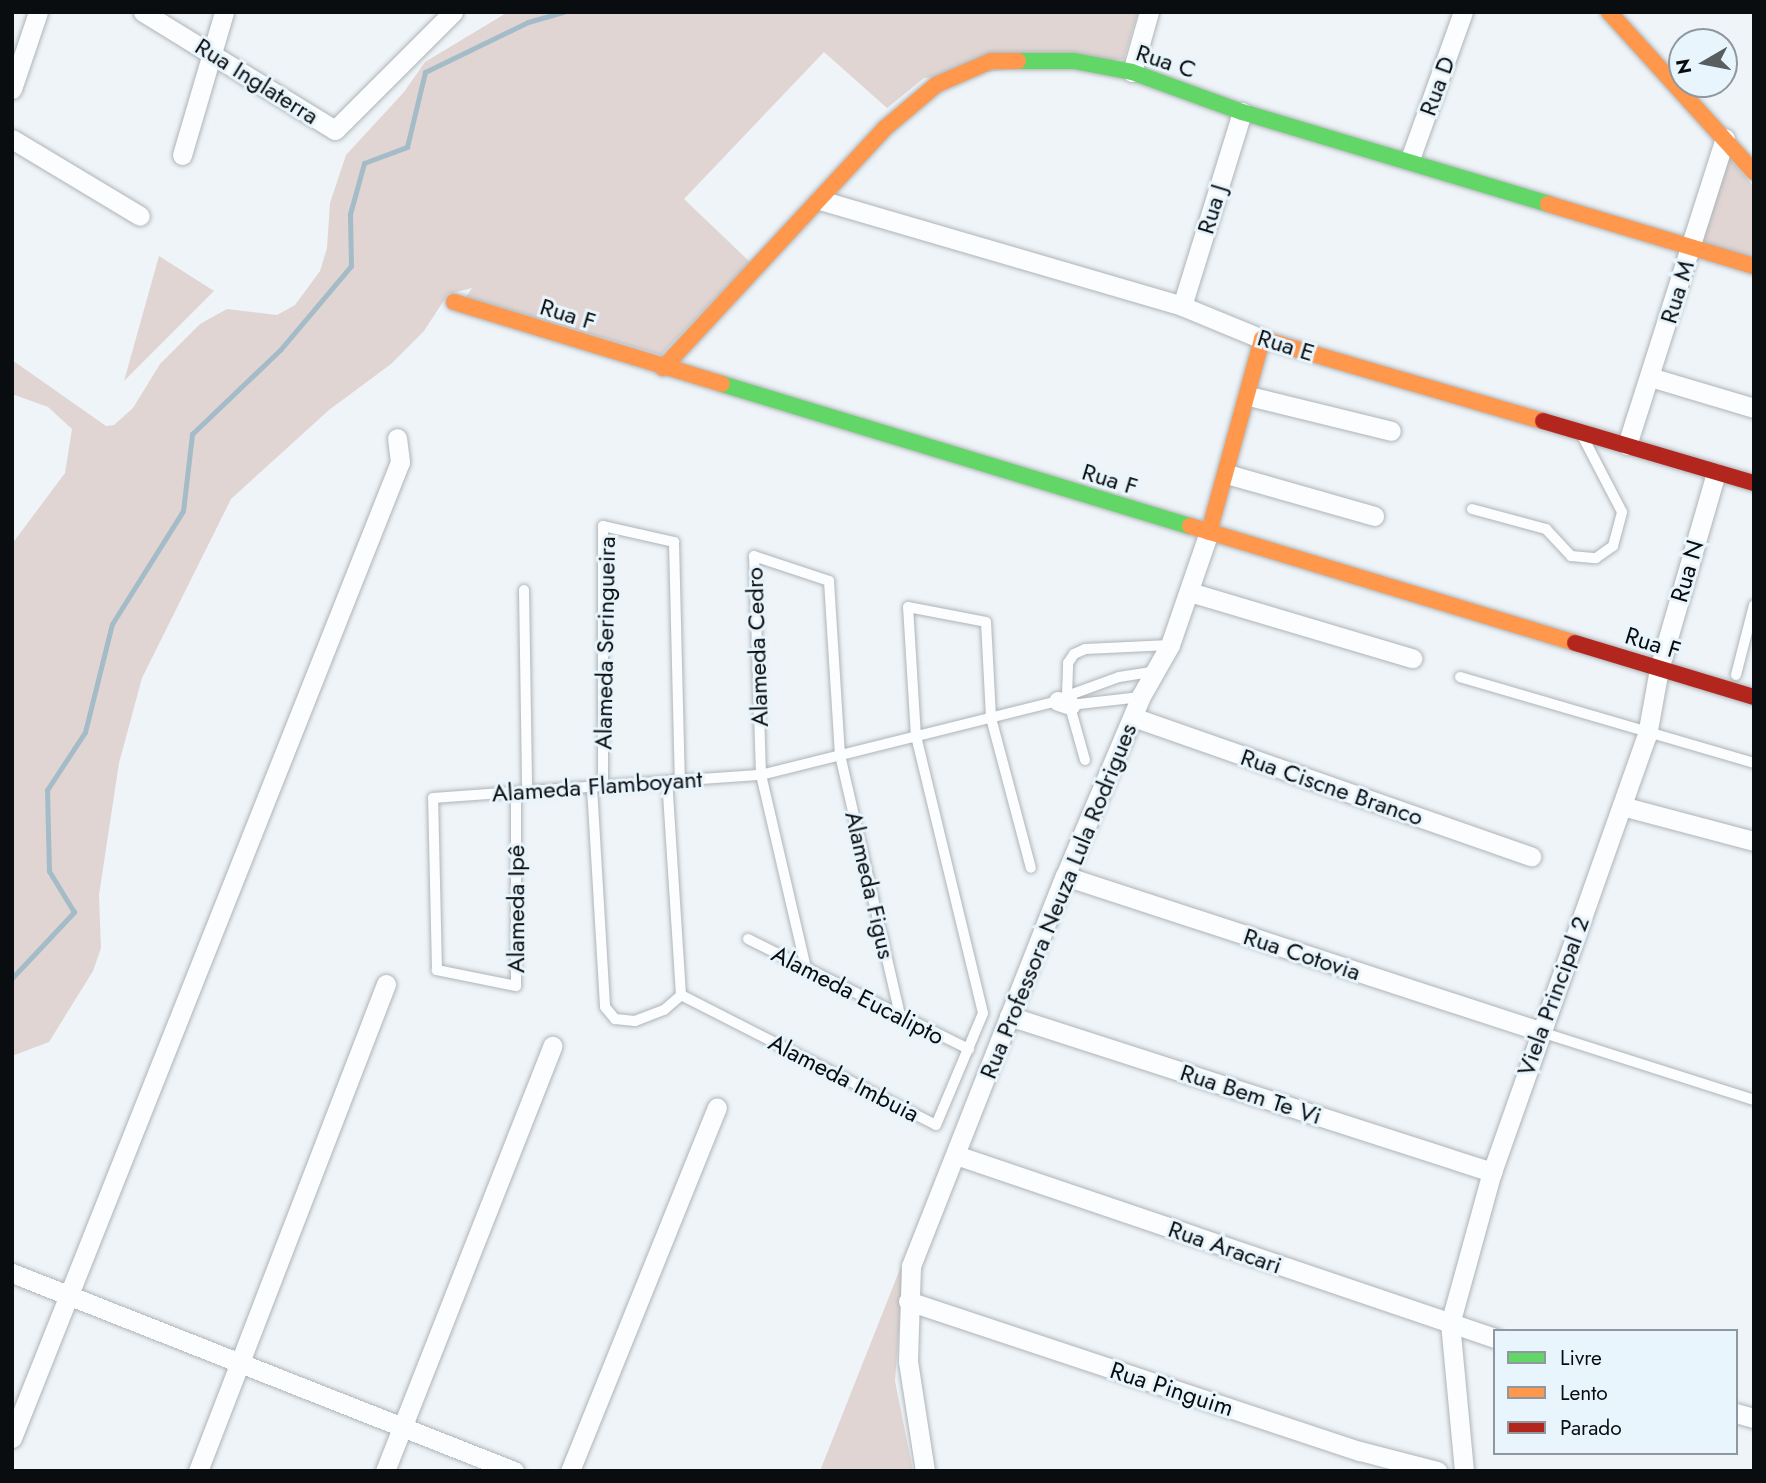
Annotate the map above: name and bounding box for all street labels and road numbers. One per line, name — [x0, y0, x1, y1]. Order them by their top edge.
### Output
street label: Rua Inglaterra — [190, 32, 324, 130]
street label: Rua C — [1132, 38, 1200, 84]
street label: Rua D — [1413, 52, 1461, 120]
street label: Rua J — [1191, 181, 1233, 237]
street label: Rua M — [1654, 257, 1700, 327]
street label: Rua F — [537, 292, 599, 336]
street label: Rua E — [1254, 323, 1318, 367]
street label: Rua F — [1079, 457, 1141, 501]
street label: Alameda Seringueira — [589, 536, 621, 750]
street label: Rua N — [1664, 537, 1710, 605]
street label: Alameda Cedro — [740, 567, 774, 727]
street label: Rua F — [1622, 621, 1684, 665]
street label: Rua Professora Neuza Lula Rodrigues — [973, 719, 1143, 1083]
street label: Rua Ciscne Branco — [1237, 742, 1427, 832]
street label: Alameda Flamboyant — [491, 764, 703, 808]
street label: Alameda Figus — [839, 808, 901, 962]
street label: Alameda Ipê — [502, 845, 530, 973]
street label: Viela Principal 2 — [1511, 912, 1595, 1080]
street label: Rua Cotovia — [1240, 922, 1364, 986]
street label: Alameda Eucalipto — [767, 939, 949, 1051]
street label: Alameda Imbuia — [764, 1028, 924, 1128]
street label: Rua Bem Te Vi — [1177, 1058, 1325, 1130]
street label: Rua Aracari — [1165, 1214, 1285, 1280]
street label: Rua Pinguim — [1107, 1356, 1237, 1422]

